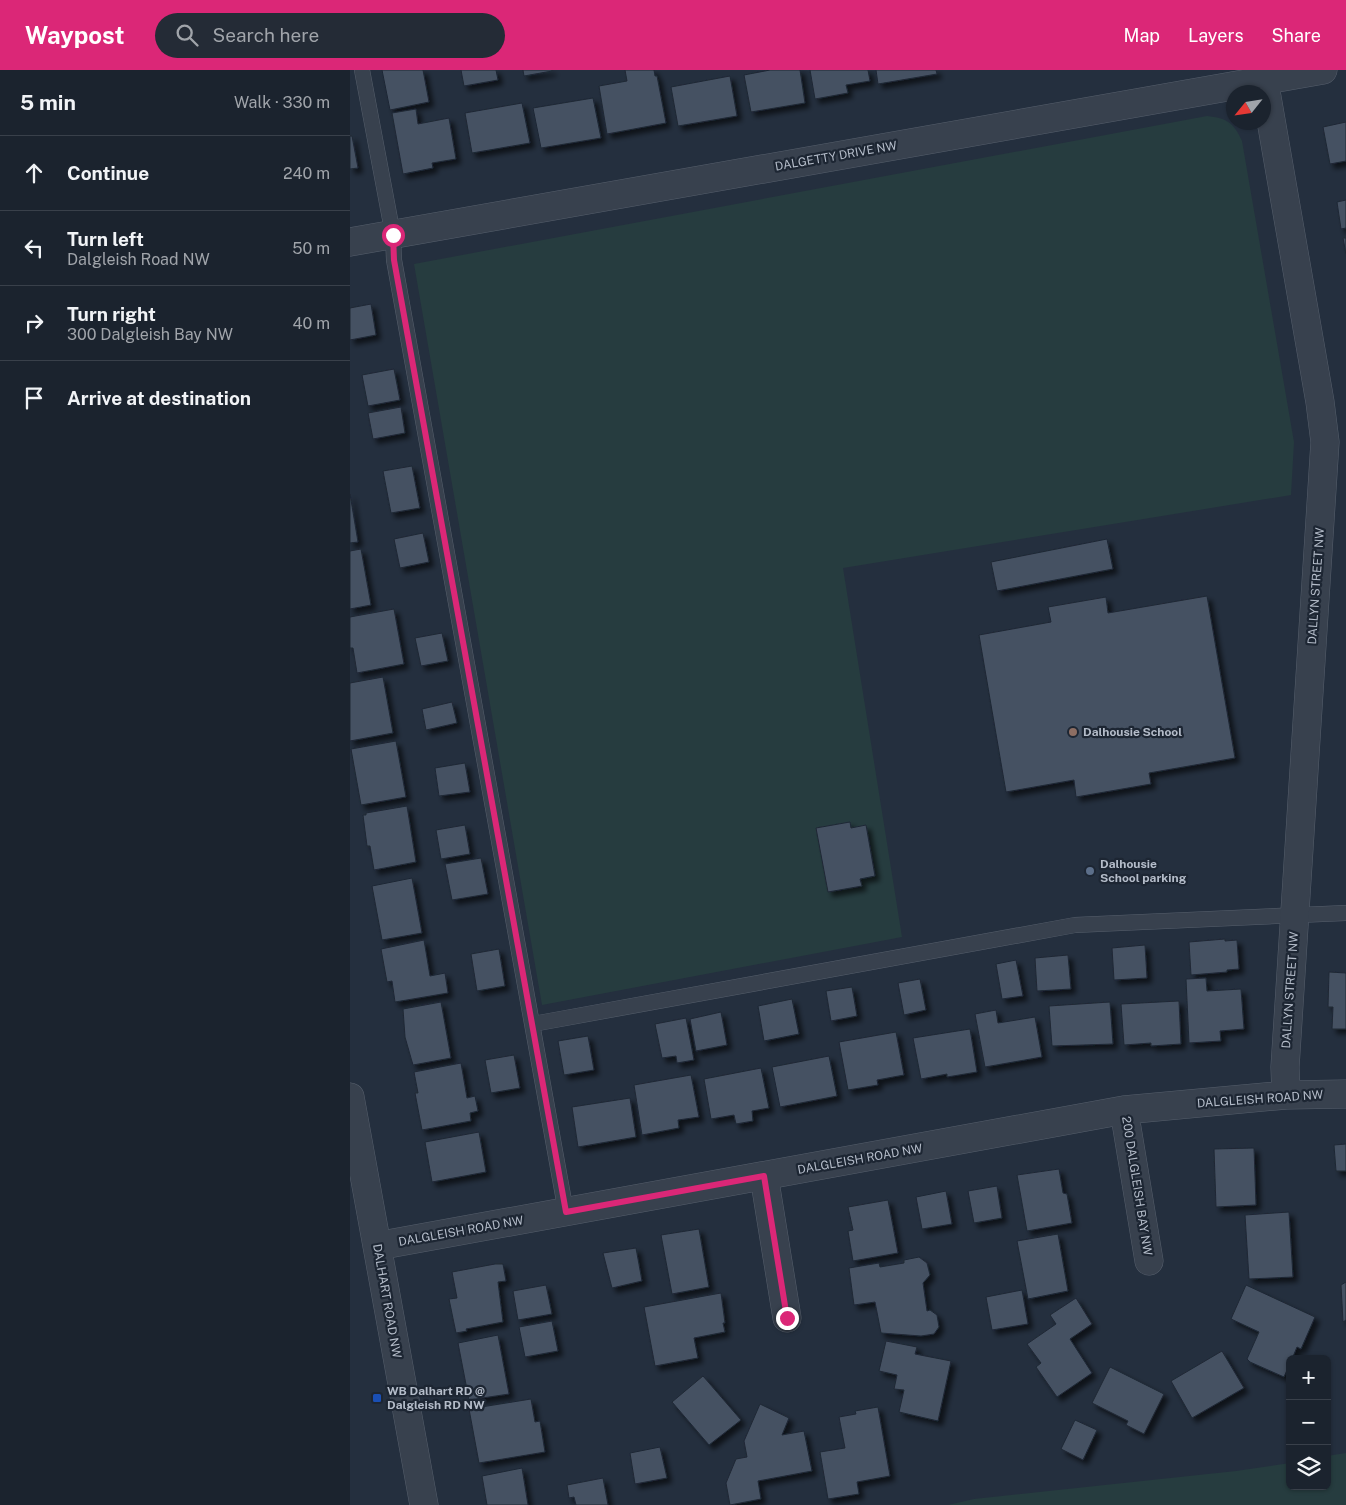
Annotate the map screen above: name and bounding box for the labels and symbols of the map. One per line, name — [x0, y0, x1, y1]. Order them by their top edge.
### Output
north arrow — [1226, 85, 1271, 130]
street label: DALGETTY DRIVE NW — [774, 138, 899, 174]
route start — [382, 224, 405, 247]
street label: DALLYN STREET NW — [1305, 526, 1327, 645]
place label: Dalhousie School — [1083, 725, 1182, 739]
marker: Dalhousie School — [1067, 726, 1079, 738]
place label: Dalhousie School parking — [1100, 857, 1187, 885]
marker: Dalhousie School parking — [1084, 865, 1096, 877]
street label: DALLYN STREET NW — [1279, 930, 1301, 1049]
street label: DALGLEISH ROAD NW — [1196, 1088, 1324, 1110]
street label: 200 DALGLEISH BAY NW — [1119, 1115, 1155, 1257]
street label: DALGLEISH ROAD NW — [796, 1141, 924, 1177]
street label: DALGLEISH ROAD NW — [397, 1213, 525, 1249]
street label: DALHART ROAD NW — [370, 1243, 404, 1360]
route end — [776, 1307, 799, 1330]
place label: WB Dalhart RD @ Dalgleish RD NW — [387, 1384, 485, 1412]
marker: WB Dalhart RD @ Dalgleish RD NW — [371, 1392, 383, 1404]

